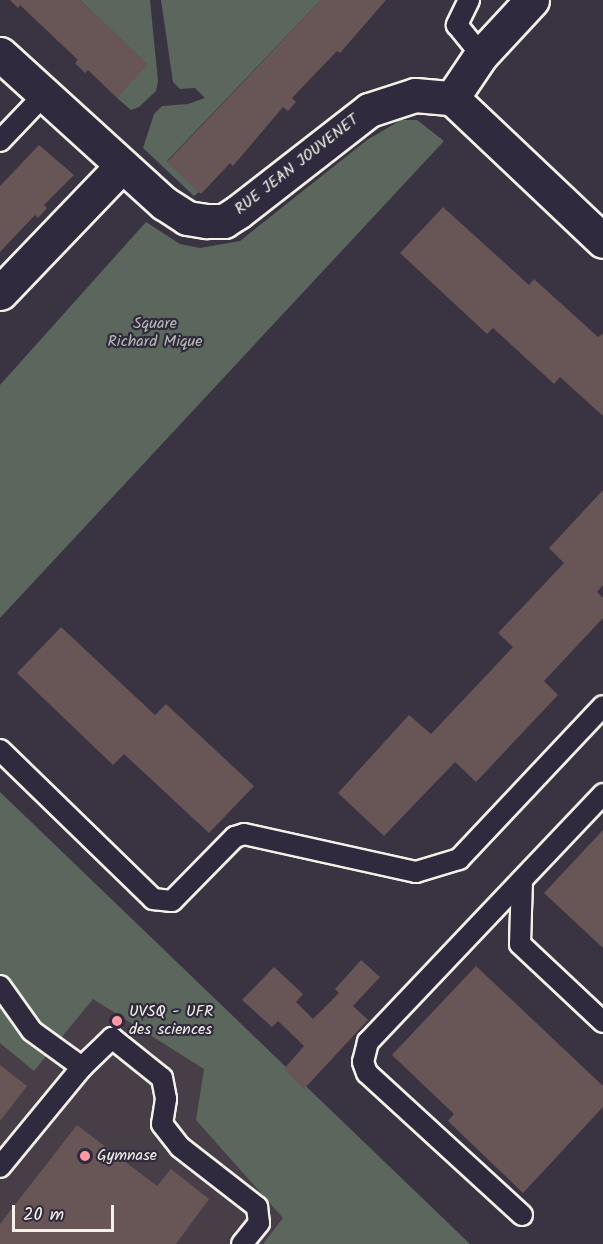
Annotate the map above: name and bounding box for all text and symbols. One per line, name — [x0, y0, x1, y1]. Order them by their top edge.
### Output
street label: RUE JEAN JOUVENET — [231, 111, 363, 219]
park label: Square Richard Mique — [108, 314, 202, 352]
place label: UVSQ - UFR des sciences — [129, 1002, 213, 1040]
marker: UVSQ - UFR des sciences — [110, 1014, 124, 1028]
place label: Gymnase — [97, 1146, 157, 1166]
marker: Gymnase — [78, 1149, 92, 1163]
scale bar — [15, 1193, 117, 1231]
text: 20 m — [23, 1201, 64, 1230]

